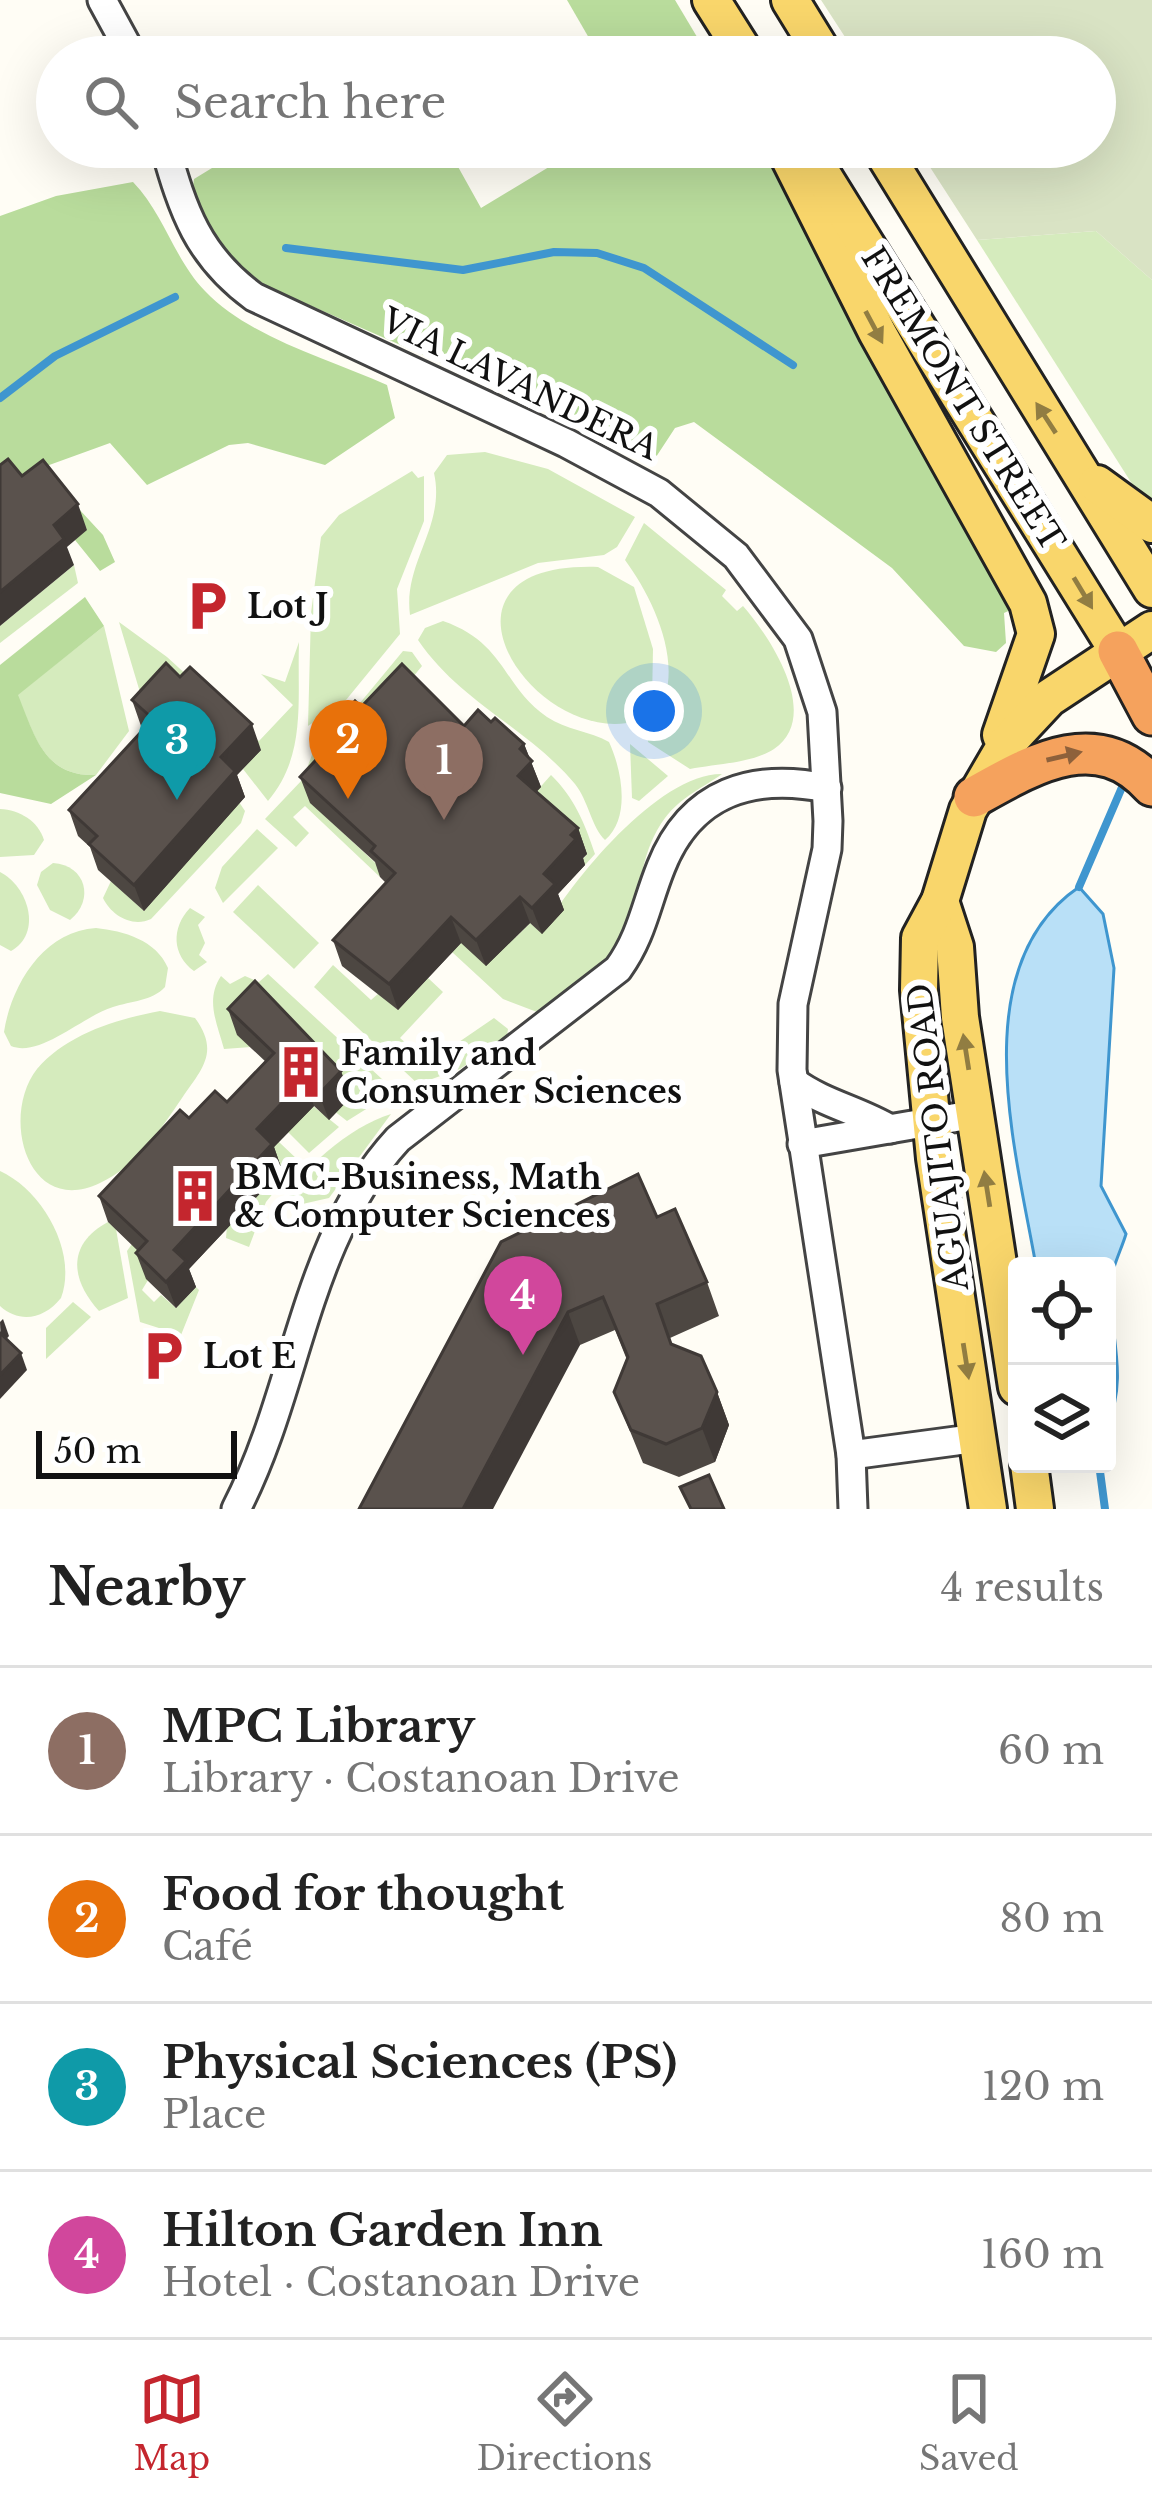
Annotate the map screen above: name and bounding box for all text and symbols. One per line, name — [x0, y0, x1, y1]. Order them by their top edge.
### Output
search box — [36, 36, 1116, 168]
icon: search — [78, 69, 144, 135]
text: Search here — [174, 74, 446, 130]
street label: FREMONT STREET — [853, 239, 1073, 559]
street label: VIA LAVANDERA — [374, 299, 666, 469]
one-way arrow — [863, 309, 884, 344]
one-way arrow — [1036, 402, 1058, 435]
one-way arrow — [1072, 576, 1093, 610]
parking icon: Lot J — [178, 577, 236, 635]
place label: Lot J — [247, 586, 329, 627]
your location — [624, 681, 684, 741]
pin: 2 — [309, 700, 387, 799]
pin: 3 — [138, 701, 216, 800]
pin: 1 — [405, 721, 483, 820]
one-way arrow — [1046, 746, 1083, 765]
street label: AGUAJITO ROAD — [899, 981, 977, 1294]
place label: Family and Consumer Sciences — [341, 1033, 682, 1112]
one-way arrow — [956, 1033, 975, 1070]
building icon: Family and Consumer Sciences — [272, 1043, 330, 1101]
place label: BMC-Business, Math & Computer Sciences — [235, 1157, 611, 1236]
building icon: BMC-Business, Math & Computer Sciences — [166, 1167, 224, 1225]
one-way arrow — [977, 1169, 996, 1207]
pin: 4 — [484, 1256, 562, 1355]
map controls — [1008, 1257, 1116, 1473]
button: locate — [1008, 1257, 1116, 1365]
parking icon: Lot E — [134, 1327, 192, 1385]
place label: Lot E — [203, 1336, 296, 1377]
one-way arrow — [958, 1343, 976, 1381]
button: layers — [1008, 1365, 1116, 1473]
scale bar — [36, 1425, 237, 1478]
text: 50 m — [54, 1431, 141, 1472]
text: Nearby — [48, 1556, 245, 1619]
text: 4 results — [941, 1563, 1104, 1612]
text: MPC Library — [162, 1698, 475, 1754]
text: 1 — [78, 1726, 96, 1775]
text: 60 m — [998, 1726, 1104, 1775]
text: Library · Costanoan Drive — [162, 1754, 680, 1803]
text: Food for thought — [162, 1866, 564, 1922]
text: 2 — [74, 1894, 100, 1943]
text: 80 m — [999, 1894, 1104, 1943]
text: Café — [162, 1922, 253, 1971]
text: Physical Sciences (PS) — [162, 2034, 677, 2090]
text: 3 — [75, 2062, 99, 2111]
text: 120 m — [982, 2062, 1104, 2111]
text: Place — [162, 2090, 266, 2139]
text: Hilton Garden Inn — [162, 2202, 603, 2258]
text: 4 — [74, 2230, 100, 2279]
text: 160 m — [981, 2230, 1104, 2279]
text: Hotel · Costanoan Drive — [162, 2258, 640, 2307]
tab: Map — [133, 2366, 210, 2479]
tab: Directions — [477, 2366, 652, 2479]
tab: Saved — [919, 2366, 1019, 2479]

